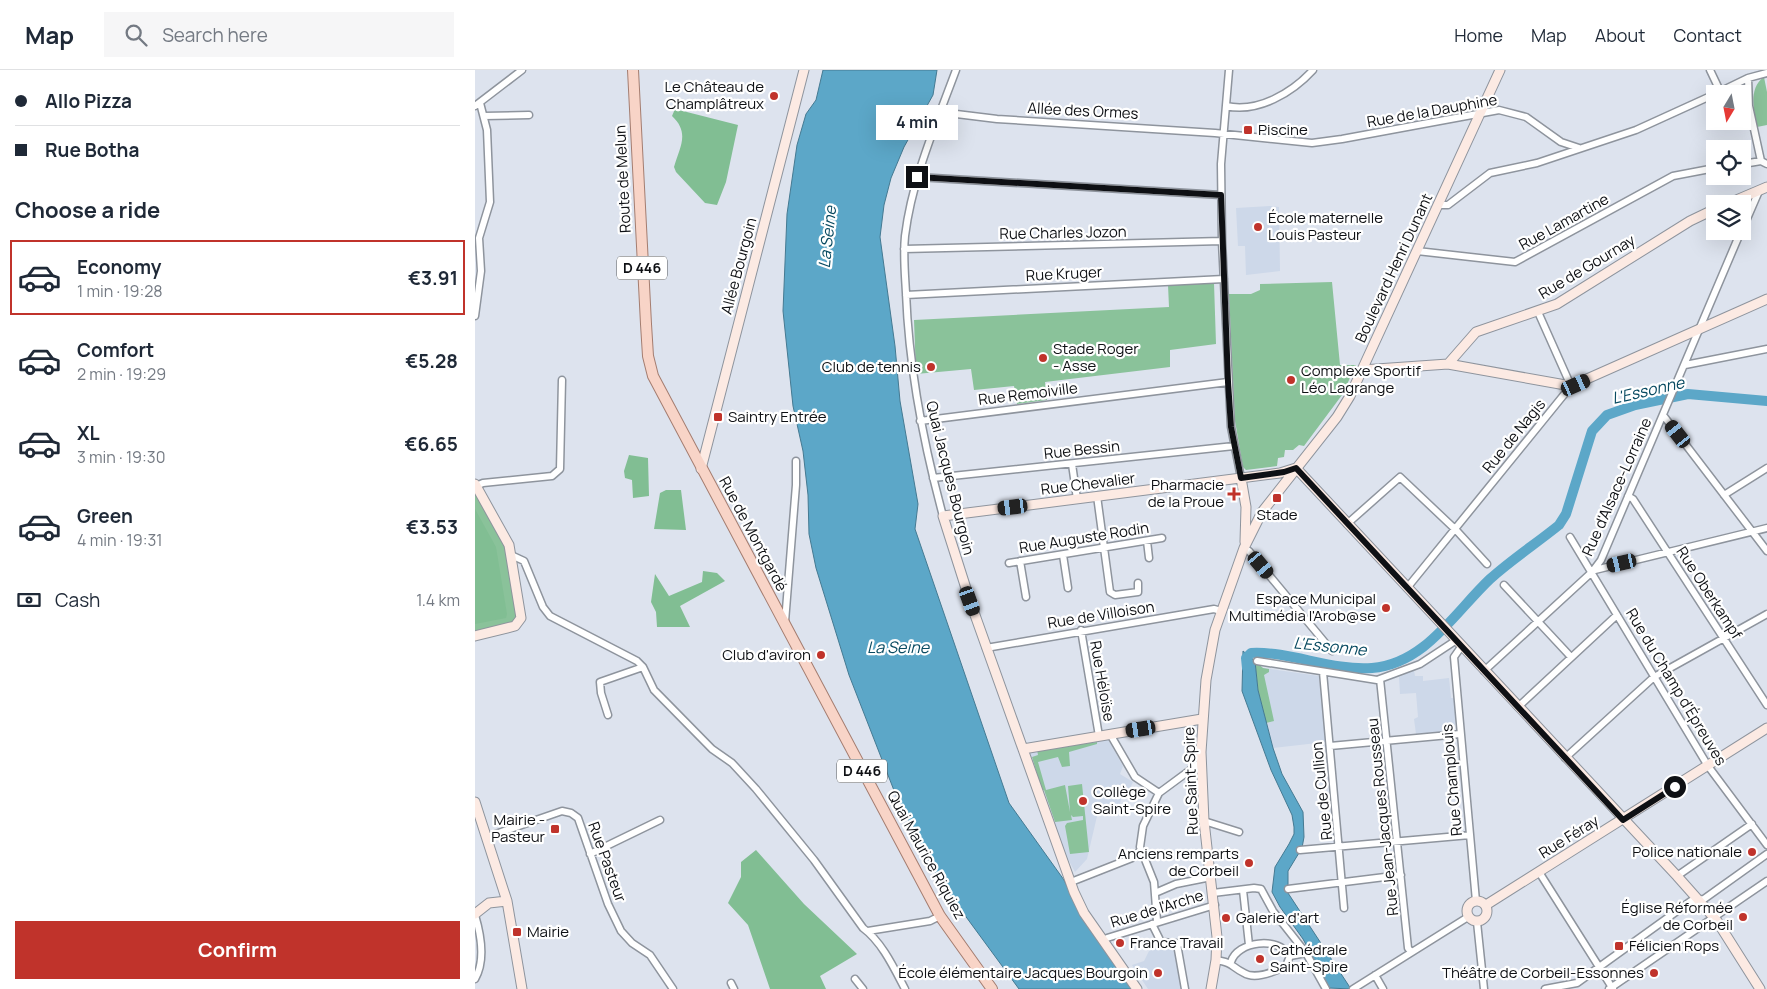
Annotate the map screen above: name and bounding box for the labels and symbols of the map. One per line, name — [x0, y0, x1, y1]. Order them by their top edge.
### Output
place label: Le Château de Champlâtreux — [664, 76, 764, 114]
north arrow — [1706, 85, 1751, 130]
street label: Rue de la Dauphine — [1365, 89, 1499, 132]
marker: Le Château de Champlâtreux — [768, 90, 780, 102]
street label: Allée des Ormes — [1027, 97, 1139, 124]
callout: 4 min — [876, 104, 958, 140]
place label: Piscine — [1258, 119, 1308, 140]
street label: Route de Melun — [609, 124, 636, 234]
marker: Piscine — [1242, 124, 1254, 136]
route end — [906, 166, 928, 188]
street label: Rue Lamartine — [1515, 188, 1613, 255]
street label: Boulevard Henri Dunant — [1350, 190, 1437, 346]
water label: La Seine — [813, 203, 841, 269]
place label: École maternelle Louis Pasteur — [1268, 207, 1383, 245]
street label: Allée Bourgoin — [716, 215, 762, 317]
street label: Rue Charles Jozon — [999, 221, 1127, 244]
marker: École maternelle Louis Pasteur — [1252, 221, 1264, 233]
street label: Rue de Gournay — [1535, 229, 1639, 304]
road number: D 446 — [617, 257, 667, 280]
street label: Rue Kruger — [1025, 261, 1103, 286]
place label: Stade Roger - Asse — [1053, 338, 1139, 376]
marker: Stade Roger - Asse — [1037, 352, 1049, 364]
place label: Club de tennis — [822, 356, 921, 377]
place label: Complexe Sportif Léo Lagrange — [1301, 360, 1421, 398]
marker: Club de tennis — [925, 361, 937, 373]
water label: L'Essonne — [1610, 371, 1688, 409]
car — [1559, 372, 1592, 398]
marker: Complexe Sportif Léo Lagrange — [1285, 374, 1297, 386]
street label: Rue Remoiville — [977, 377, 1079, 410]
street label: Rue de Nagis — [1477, 394, 1550, 477]
street label: Quai Jacques Bourgoin — [921, 399, 980, 557]
place label: Saintry Entrée — [728, 406, 827, 427]
marker: Saintry Entrée — [712, 411, 724, 423]
street label: Rue d'Alsace-Lorraine — [1577, 414, 1657, 559]
car — [1662, 418, 1693, 450]
street label: Rue Bessin — [1043, 435, 1121, 464]
street label: Rue Chevalier — [1040, 467, 1137, 500]
street label: Rue de Montgardé — [714, 473, 793, 595]
place label: Pharmacie de la Proue — [1148, 474, 1224, 512]
marker: Pharmacie de la Proue — [1228, 488, 1240, 500]
marker: Stade — [1271, 492, 1283, 504]
car — [997, 498, 1028, 516]
place label: Stade — [1256, 504, 1298, 525]
street label: Rue Auguste Rodin — [1017, 517, 1150, 558]
street label: Rue Oberkampf — [1672, 542, 1748, 644]
car — [1245, 549, 1276, 581]
car — [1605, 552, 1638, 574]
car — [957, 584, 982, 618]
place label: Espace Municipal Multimédia l'Arob@se — [1229, 588, 1376, 626]
street label: Rue de Villoison — [1046, 596, 1156, 633]
marker: Espace Municipal Multimédia l'Arob@se — [1380, 602, 1392, 614]
street label: Rue du Champ d'Épreuves — [1621, 604, 1732, 769]
water label: L'Essonne — [1292, 631, 1369, 661]
water label: La Seine — [867, 636, 931, 658]
street label: Rue Héloïse — [1085, 639, 1120, 723]
place label: Club d'aviron — [722, 644, 811, 665]
marker: Club d'aviron — [815, 649, 827, 661]
street label: Rue Jean-Jacques Rousseau — [1362, 717, 1403, 917]
car — [1125, 719, 1156, 739]
street label: Rue Champlouis — [1436, 723, 1467, 837]
street label: Rue Saint-Spire — [1178, 726, 1203, 835]
street label: Rue de Cullion — [1306, 741, 1337, 841]
road number: D 446 — [837, 759, 887, 782]
route start — [1664, 776, 1686, 798]
place label: Collège Saint-Spire — [1093, 781, 1171, 819]
street label: Quai Maurice Riquiez — [882, 787, 971, 923]
marker: Collège Saint-Spire — [1077, 795, 1089, 807]
place label: Mairie - Pasteur — [491, 809, 546, 847]
street label: Rue Féray — [1535, 810, 1603, 863]
street label: Rue Pasteur — [583, 819, 632, 905]
marker: Mairie - Pasteur — [549, 823, 561, 835]
place label: Police nationale — [1632, 841, 1742, 862]
place label: Anciens remparts de Corbeil — [1118, 843, 1239, 881]
marker: Police nationale — [1746, 846, 1758, 858]
marker: Anciens remparts de Corbeil — [1243, 857, 1255, 869]
street label: Rue de l'Arche — [1108, 884, 1206, 933]
place label: Église Réformée de Corbeil — [1621, 897, 1733, 935]
place label: Galerie d'art — [1236, 907, 1319, 928]
marker: Église Réformée de Corbeil — [1737, 911, 1749, 923]
marker: Galerie d'art — [1220, 912, 1232, 924]
place label: Mairie — [527, 921, 569, 942]
marker: Mairie — [511, 926, 523, 938]
place label: France Travail — [1130, 932, 1224, 953]
place label: Félicien Rops — [1629, 935, 1719, 956]
marker: France Travail — [1114, 937, 1126, 949]
place label: Cathédrale Saint-Spire — [1270, 939, 1348, 977]
marker: Félicien Rops — [1613, 940, 1625, 952]
marker: Cathédrale Saint-Spire — [1254, 953, 1266, 965]
place label: École élémentaire Jacques Bourgoin — [898, 962, 1148, 983]
place label: Théâtre de Corbeil-Essonnes — [1442, 962, 1644, 983]
marker: École élémentaire Jacques Bourgoin — [1152, 967, 1164, 979]
marker: Théâtre de Corbeil-Essonnes — [1648, 967, 1660, 979]

